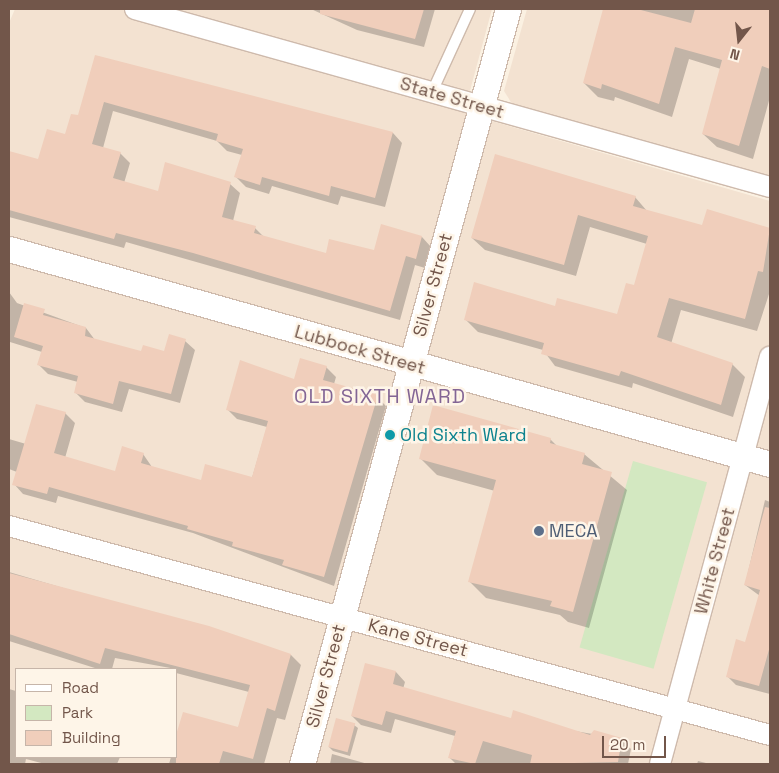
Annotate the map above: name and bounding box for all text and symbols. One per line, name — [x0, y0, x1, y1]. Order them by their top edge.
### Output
north arrow — [714, 15, 764, 65]
text: N — [728, 44, 742, 64]
street label: State Street — [397, 73, 507, 123]
street label: Silver Street — [409, 231, 457, 339]
street label: Lubbock Street — [292, 321, 428, 379]
district label: OLD SIXTH WARD — [292, 384, 468, 408]
place label: Old Sixth Ward — [400, 424, 527, 446]
marker: Old Sixth Ward — [384, 429, 396, 441]
street label: White Street — [690, 505, 740, 617]
place label: MECA — [549, 520, 597, 542]
marker: MECA — [533, 525, 545, 537]
street label: Kane Street — [366, 614, 470, 662]
street label: Silver Street — [302, 622, 350, 730]
legend — [15, 668, 178, 758]
text: Road — [62, 678, 99, 697]
text: Park — [62, 703, 93, 722]
scale bar — [604, 726, 668, 758]
text: Building — [62, 728, 121, 747]
text: 20 m — [610, 735, 645, 754]

